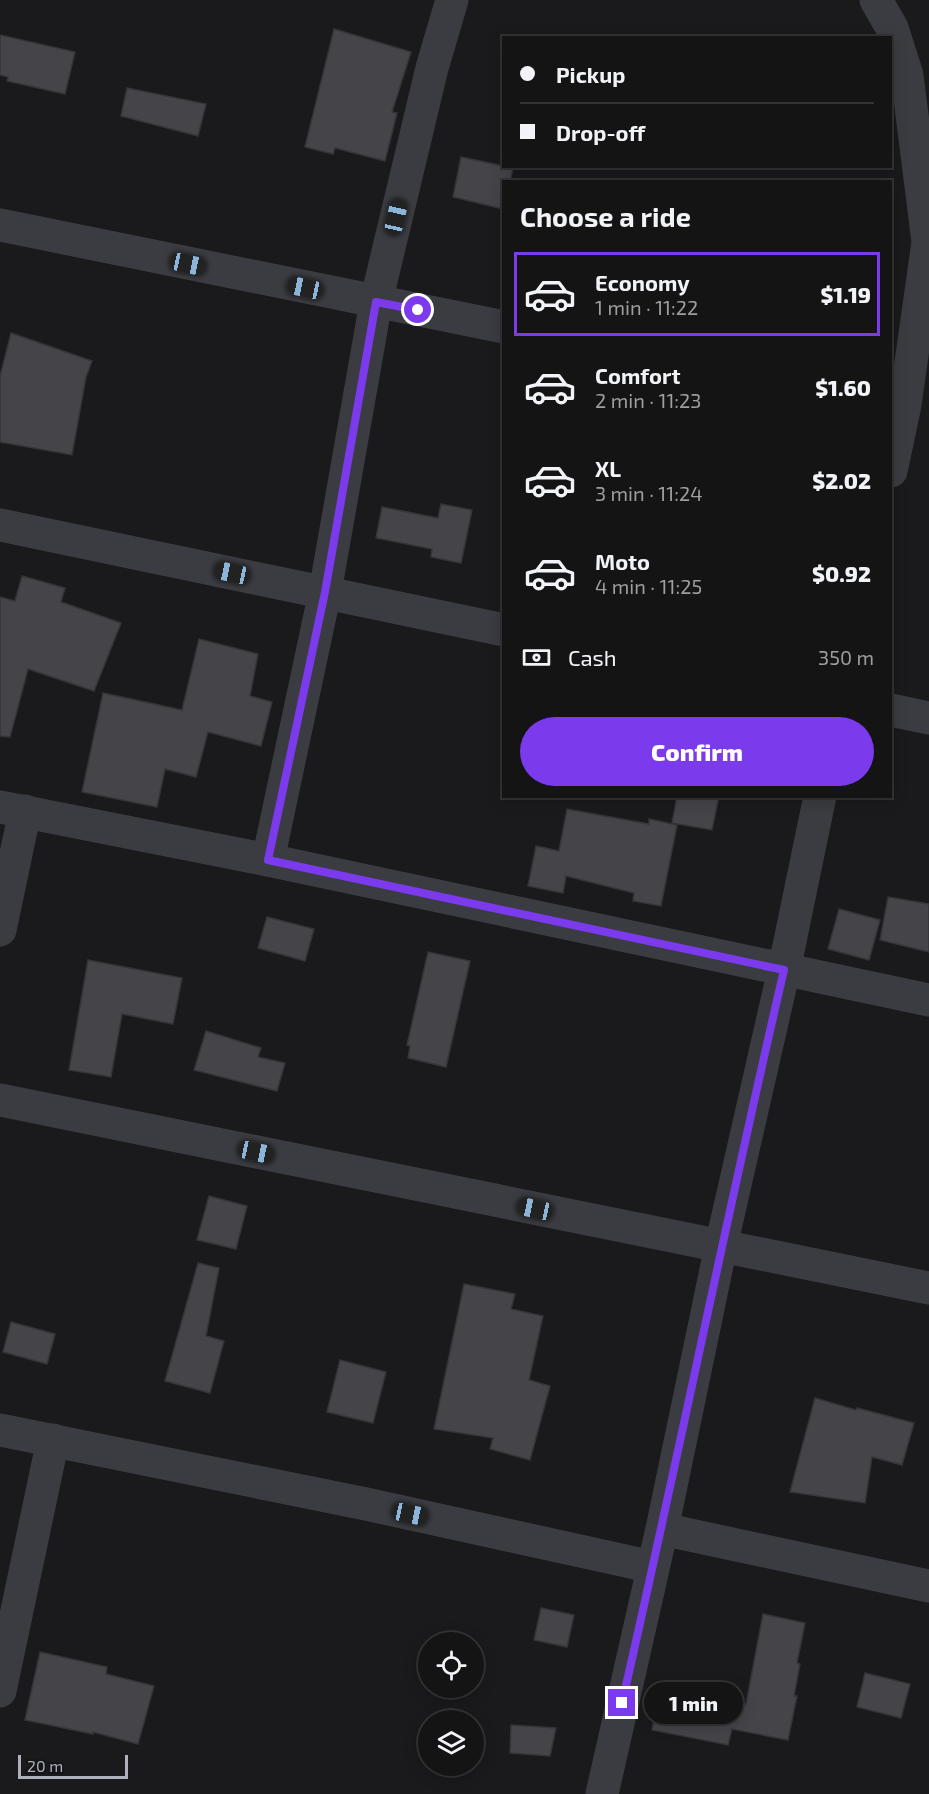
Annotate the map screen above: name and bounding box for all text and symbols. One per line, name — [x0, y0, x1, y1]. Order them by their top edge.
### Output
text: Pickup — [556, 61, 625, 87]
text: Drop-off — [556, 119, 645, 145]
car — [383, 197, 409, 237]
text: Choose a ride — [520, 200, 691, 232]
car — [169, 251, 207, 277]
icon: car — [523, 267, 577, 321]
text: Economy — [595, 269, 690, 295]
car — [286, 275, 324, 301]
text: $1.19 — [820, 281, 871, 307]
text: 1 min · 11:22 — [595, 295, 698, 319]
route start — [404, 296, 431, 323]
icon: car — [523, 360, 577, 414]
text: Comfort — [595, 362, 680, 388]
text: $1.60 — [815, 374, 871, 400]
text: 2 min · 11:23 — [595, 388, 701, 412]
icon: car — [523, 453, 577, 507]
text: XL — [595, 455, 621, 481]
text: $2.02 — [812, 467, 871, 493]
text: 3 min · 11:24 — [595, 481, 703, 505]
icon: car — [523, 546, 577, 600]
text: Moto — [595, 548, 650, 574]
car — [213, 560, 251, 586]
text: $0.92 — [812, 560, 871, 586]
text: 4 min · 11:25 — [595, 574, 702, 598]
icon: cash — [520, 641, 553, 674]
text: Cash — [568, 644, 617, 670]
text: 350 m — [818, 645, 874, 669]
button: Confirm — [520, 717, 874, 786]
car — [237, 1139, 275, 1165]
car — [516, 1196, 554, 1222]
car — [391, 1501, 429, 1527]
map controls — [418, 1632, 484, 1776]
button: locate — [418, 1632, 484, 1698]
callout: 1 min — [643, 1682, 742, 1724]
route end — [608, 1689, 635, 1716]
text: 1 min — [669, 1691, 718, 1715]
button: layers — [418, 1710, 484, 1776]
scale bar — [18, 1752, 128, 1780]
text: 20 m — [27, 1756, 63, 1775]

